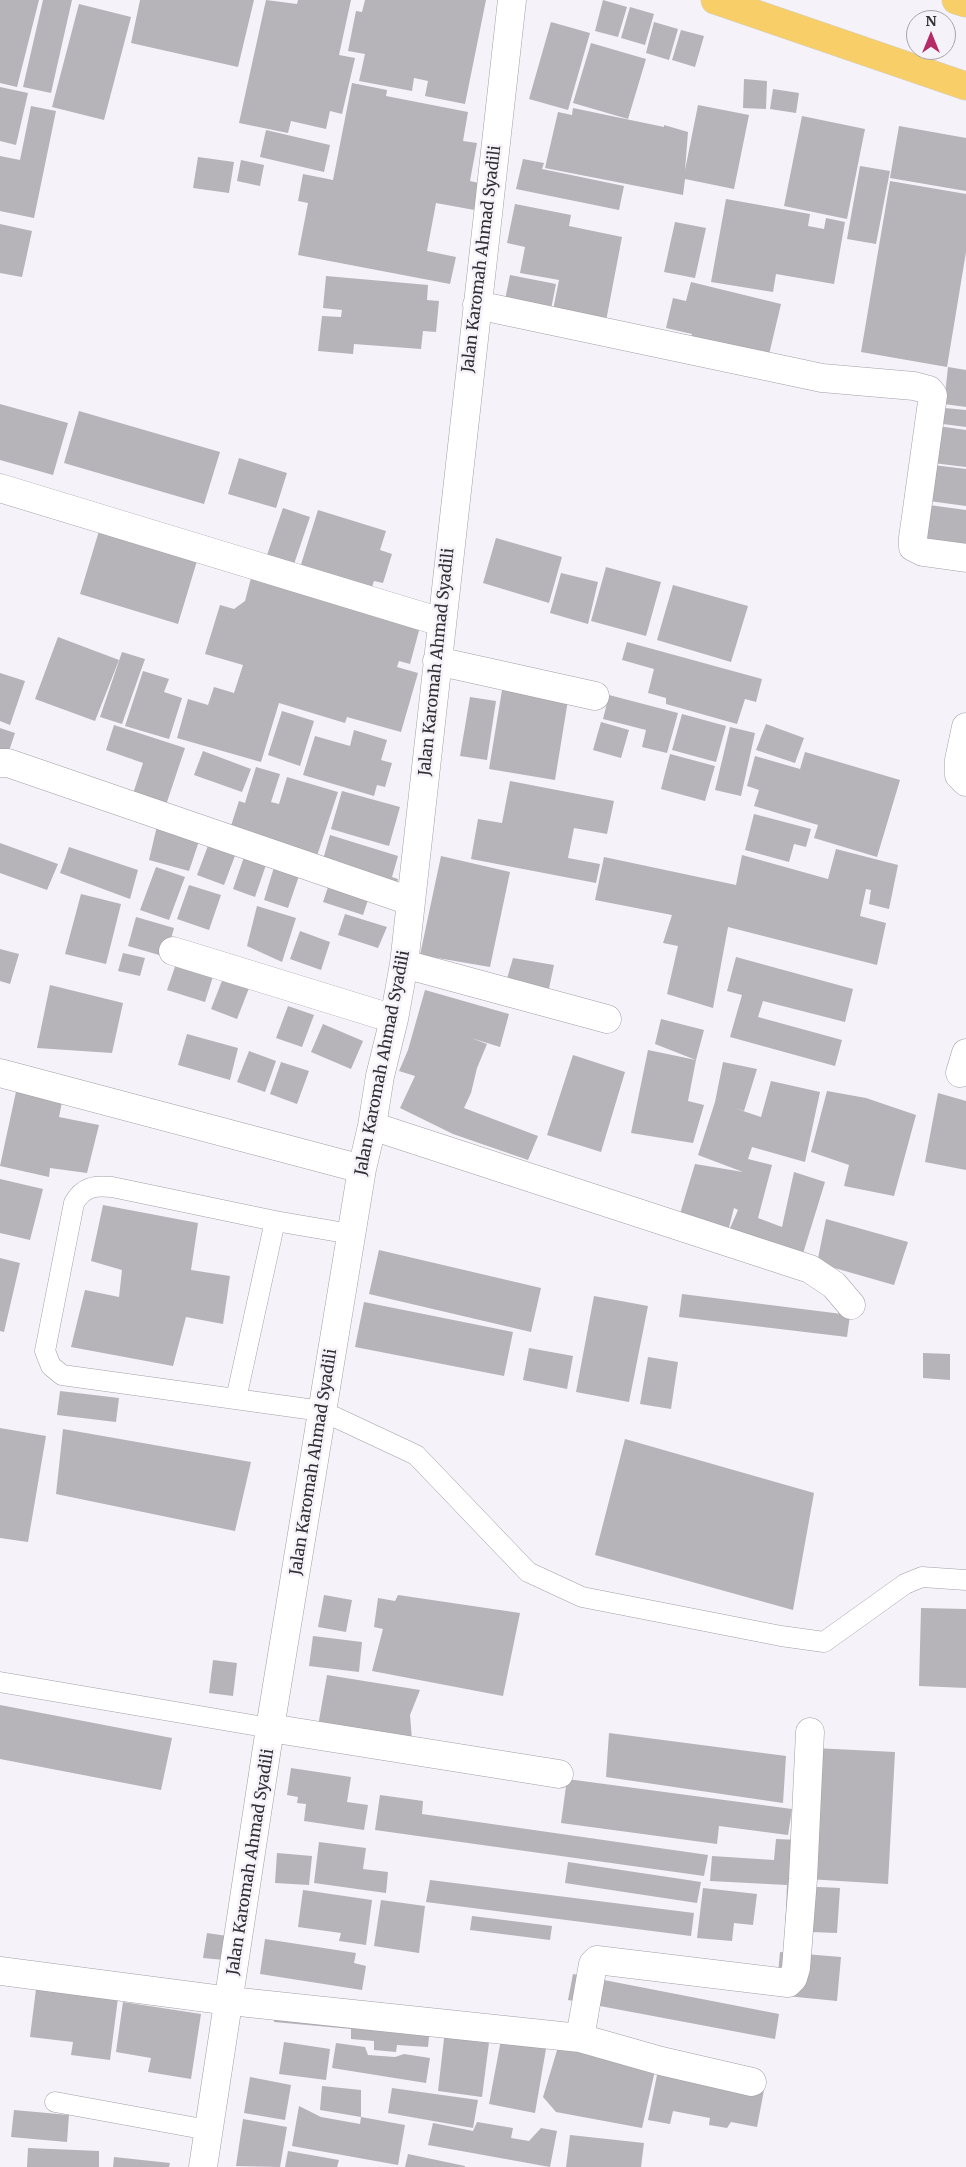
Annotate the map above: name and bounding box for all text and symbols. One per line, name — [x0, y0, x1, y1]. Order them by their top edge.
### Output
north arrow — [906, 10, 956, 60]
text: N — [925, 12, 937, 30]
street label: Jalan Karomah Ahmad Syadili — [459, 144, 505, 374]
street label: Jalan Karomah Ahmad Syadili — [415, 547, 459, 777]
street label: Jalan Karomah Ahmad Syadili — [352, 949, 414, 1177]
street label: Jalan Karomah Ahmad Syadili — [287, 1348, 341, 1576]
street label: Jalan Karomah Ahmad Syadili — [224, 1748, 278, 1976]

